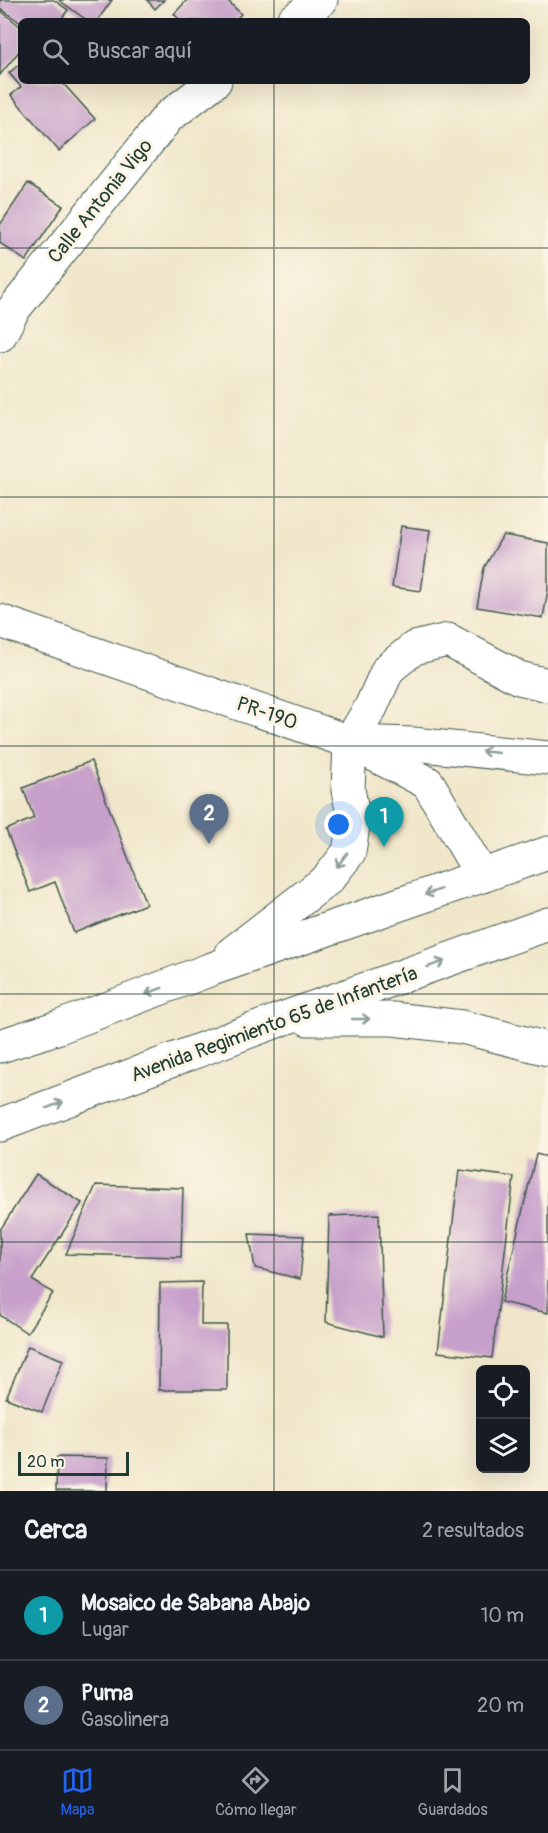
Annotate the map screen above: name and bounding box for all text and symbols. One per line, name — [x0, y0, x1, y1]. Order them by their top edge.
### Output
search box — [18, 18, 530, 84]
icon: search — [39, 35, 72, 68]
text: Buscar aquí — [87, 37, 192, 65]
street label: Calle Antonia Vigo — [42, 134, 158, 268]
street label: PR-190 — [233, 691, 301, 735]
one-way arrow — [480, 746, 500, 757]
pin: 2 — [190, 794, 228, 844]
pin: 1 — [364, 798, 404, 847]
your location — [324, 810, 353, 839]
one-way arrow — [336, 852, 349, 868]
one-way arrow — [424, 888, 443, 899]
one-way arrow — [426, 958, 445, 969]
street label: Avenida Regimiento 65 de Infantería — [127, 960, 421, 1088]
one-way arrow — [145, 986, 164, 997]
one-way arrow — [351, 1013, 371, 1025]
one-way arrow — [45, 1098, 64, 1109]
map controls — [476, 1365, 530, 1473]
button: locate — [476, 1365, 530, 1419]
button: layers — [476, 1419, 530, 1473]
scale bar — [18, 1449, 129, 1476]
text: 20 m — [27, 1452, 65, 1472]
text: Cerca — [24, 1514, 87, 1546]
text: 2 resultados — [422, 1518, 524, 1543]
text: Mosaico de Sabana Abajo — [81, 1589, 310, 1617]
text: 1 — [40, 1603, 47, 1628]
text: 10 m — [480, 1603, 524, 1628]
text: Lugar — [81, 1617, 129, 1642]
text: Puma — [81, 1679, 133, 1707]
text: 2 — [38, 1693, 49, 1718]
text: 20 m — [477, 1693, 524, 1718]
text: Gasolinera — [81, 1707, 169, 1732]
tab: Mapa — [60, 1764, 94, 1820]
tab: Cómo llegar — [215, 1764, 297, 1820]
tab: Guardados — [418, 1764, 488, 1820]

